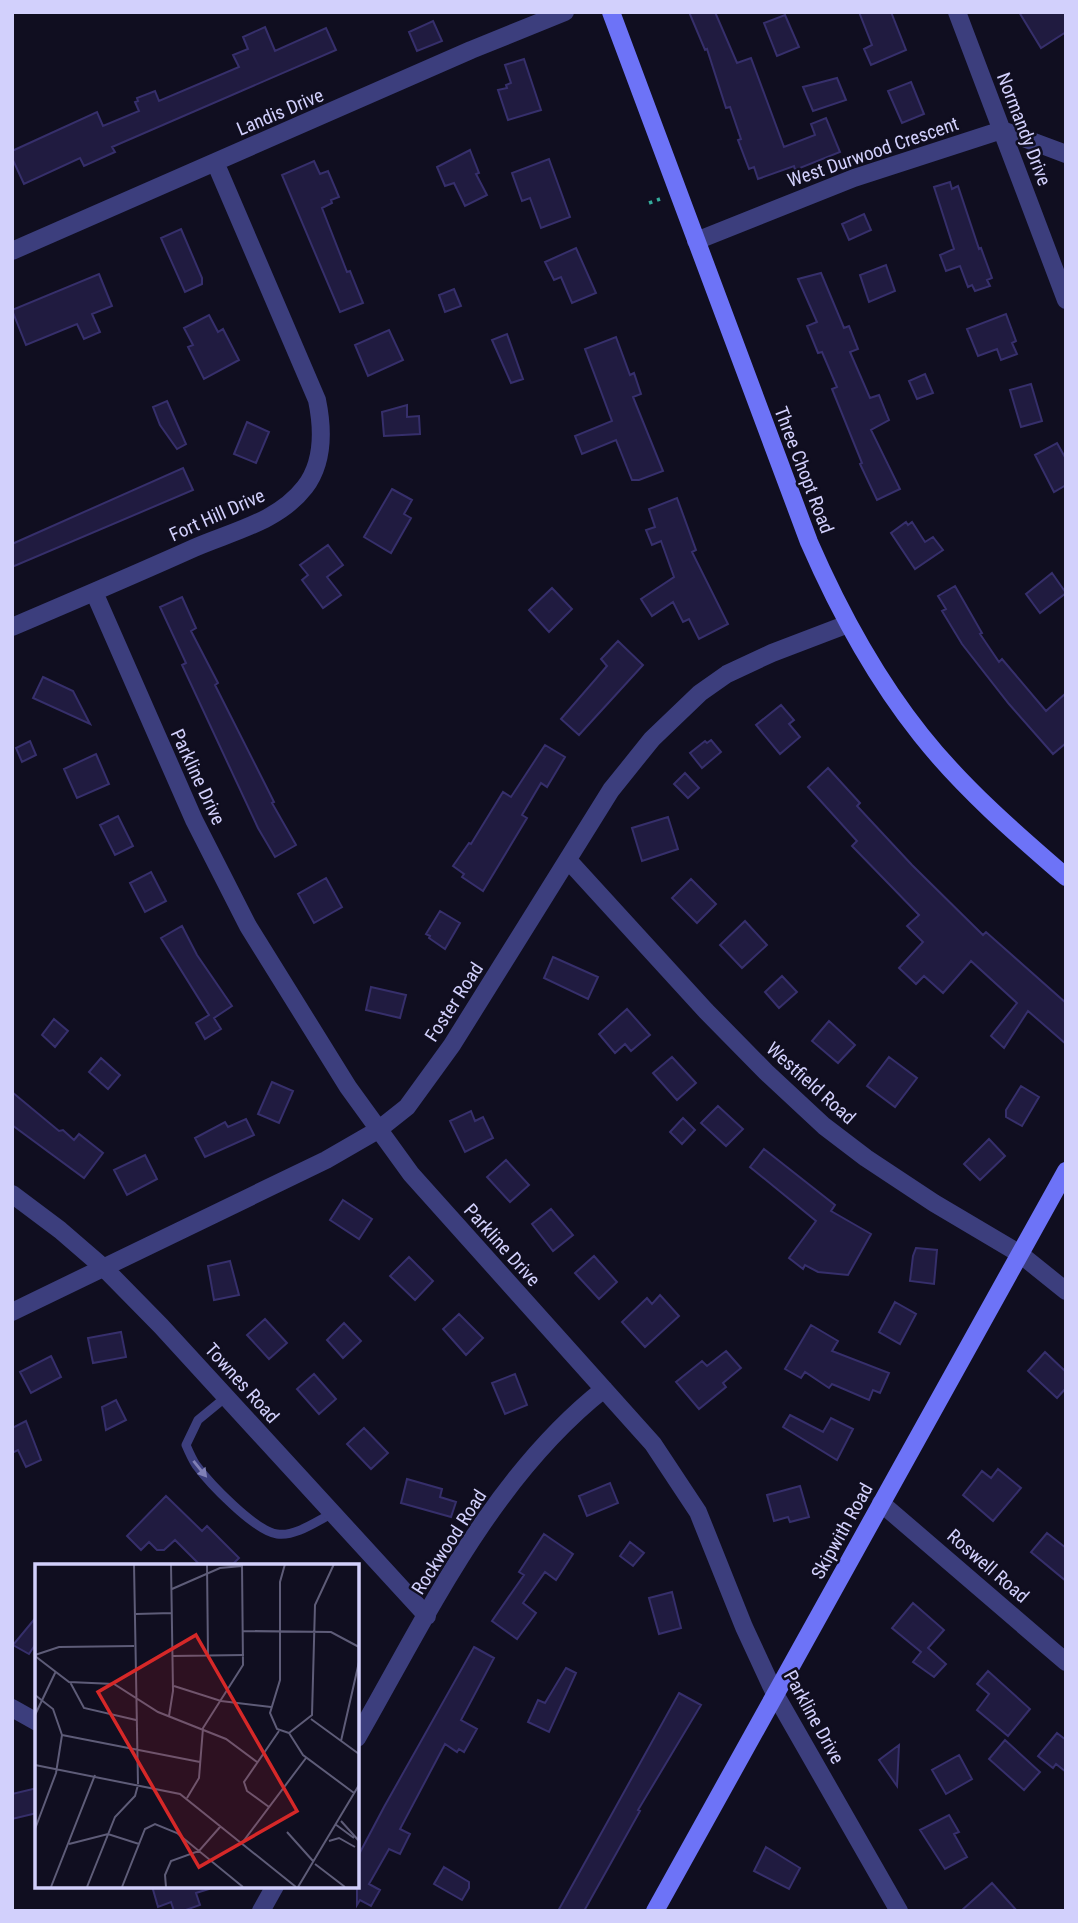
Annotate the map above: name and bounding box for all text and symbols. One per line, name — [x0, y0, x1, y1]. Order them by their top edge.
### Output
street label: Normandy Drive — [992, 69, 1056, 189]
street label: Landis Drive — [233, 83, 327, 141]
street label: West Durwood Crescent — [784, 112, 962, 192]
street label: Three Chopt Road — [769, 403, 839, 537]
street label: Fort Hill Drive — [166, 484, 268, 546]
street label: Parkline Drive — [166, 725, 230, 829]
street label: Foster Road — [420, 958, 488, 1046]
street label: Westfield Road — [762, 1037, 860, 1129]
street label: Parkline Drive — [459, 1199, 545, 1291]
street label: Townes Road — [200, 1338, 284, 1428]
one-way arrow — [193, 1459, 208, 1477]
street label: Skipwith Road — [806, 1479, 878, 1583]
street label: Rockwood Road — [407, 1485, 491, 1599]
street label: Roswell Road — [942, 1524, 1034, 1608]
inset map — [35, 1564, 359, 1888]
street label: Parkline Drive — [779, 1666, 849, 1768]

